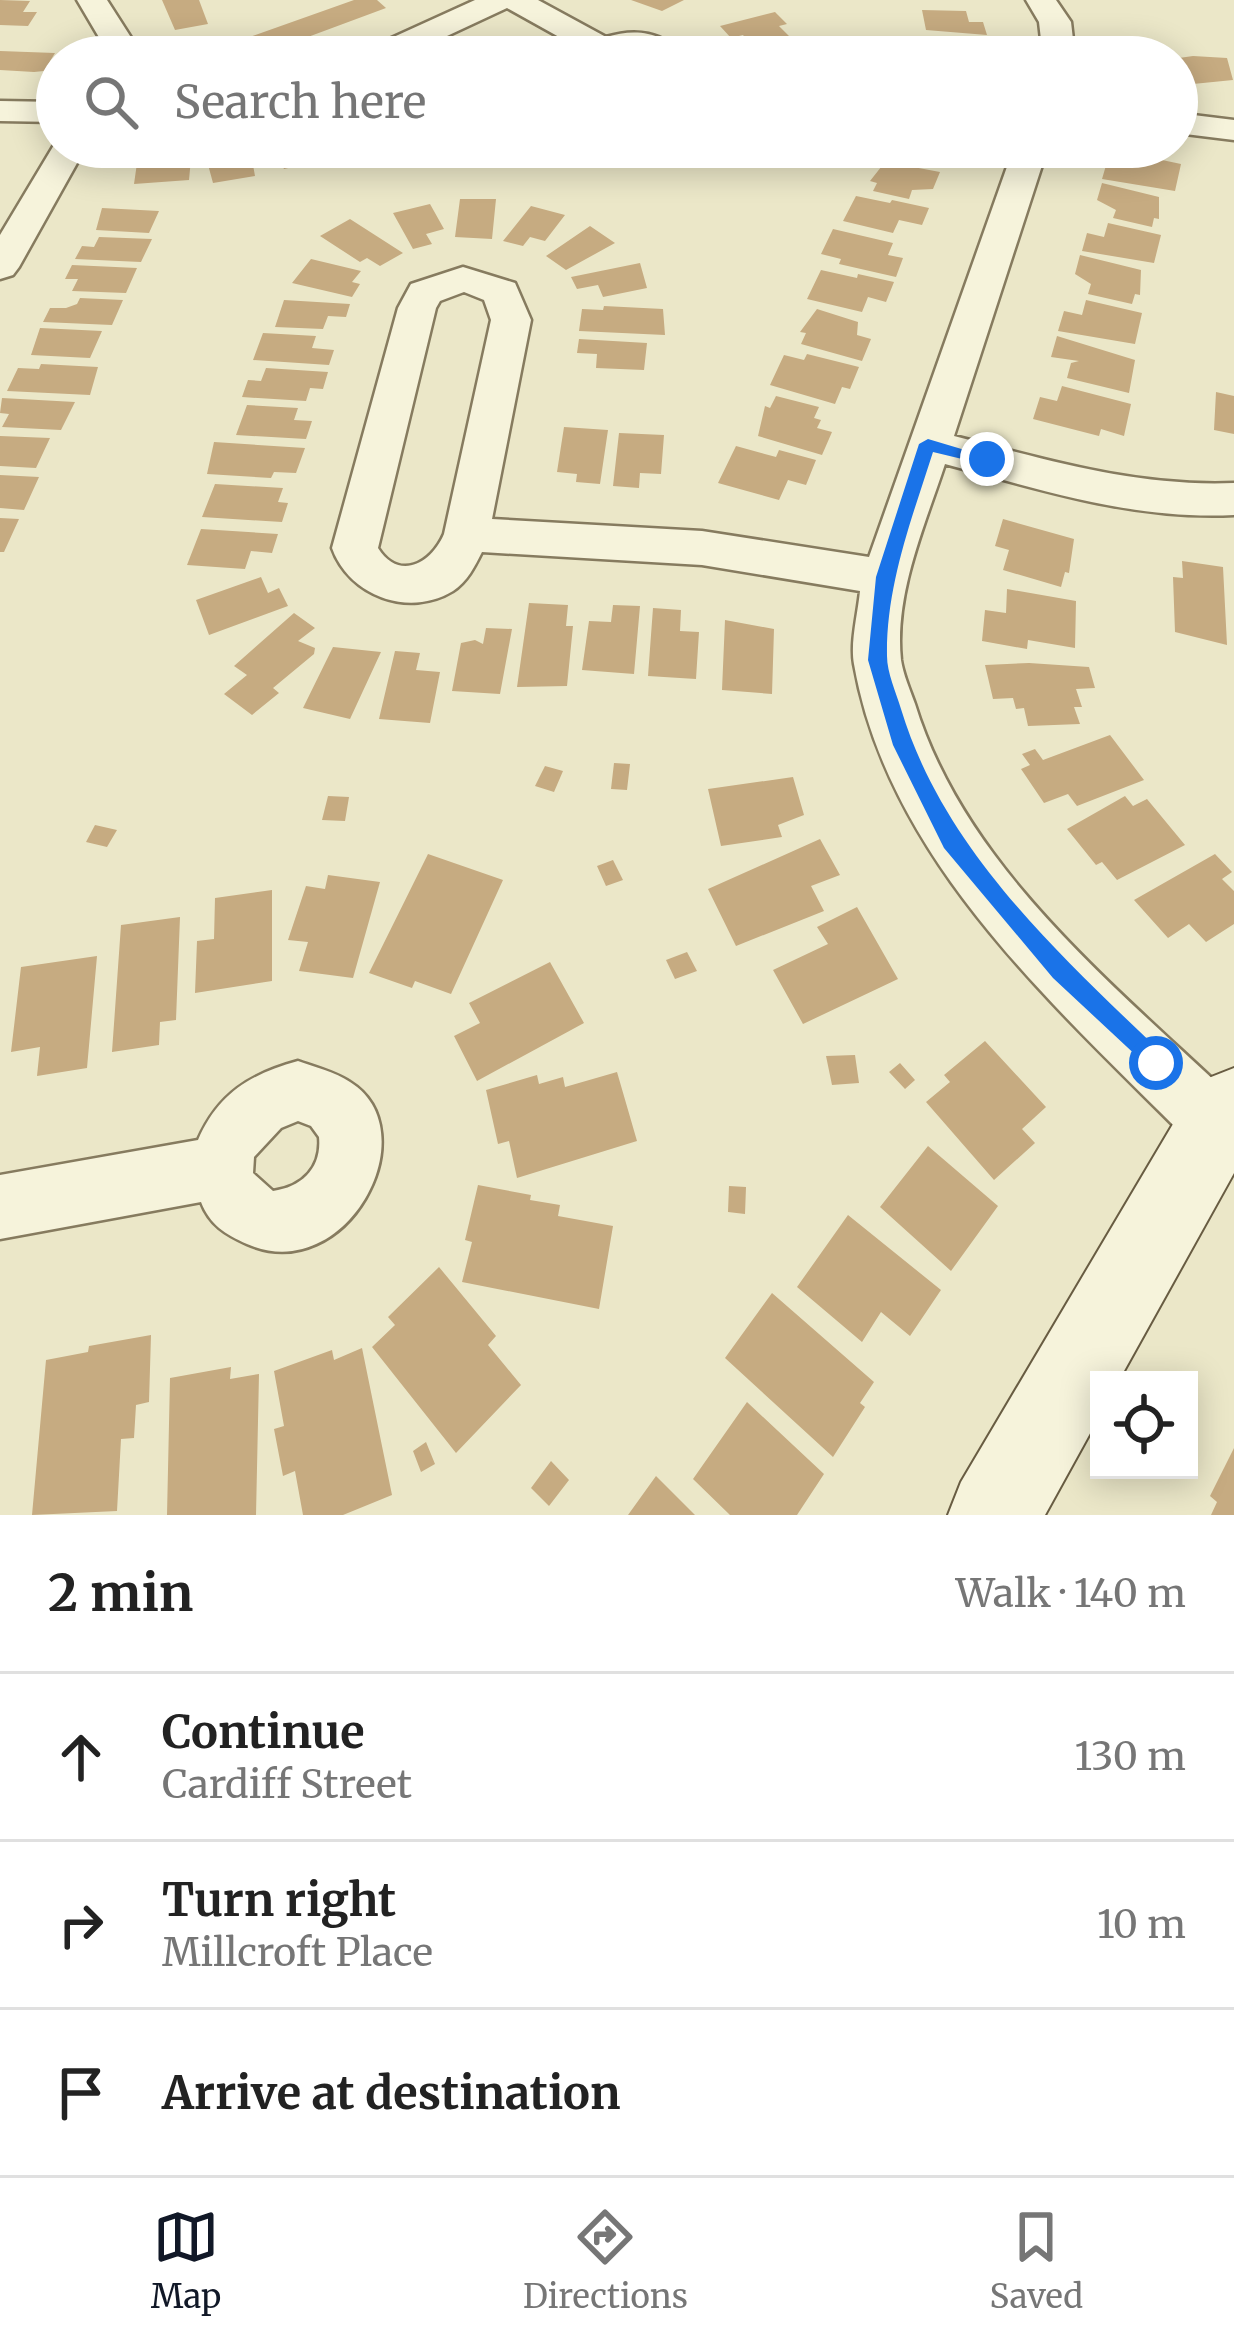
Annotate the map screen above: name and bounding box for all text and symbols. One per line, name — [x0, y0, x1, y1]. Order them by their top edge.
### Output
search box — [36, 36, 1198, 168]
icon: search — [78, 69, 144, 135]
text: Search here — [174, 74, 426, 130]
route end — [960, 432, 1014, 486]
route start — [1129, 1036, 1183, 1090]
map controls — [1090, 1371, 1198, 1479]
button: locate — [1090, 1371, 1198, 1479]
text: 2 min — [48, 1561, 193, 1625]
text: Walk · 140 m — [956, 1569, 1186, 1618]
text: Continue — [162, 1704, 364, 1760]
icon: ahead — [48, 1724, 114, 1790]
text: 130 m — [1074, 1732, 1186, 1781]
text: Cardiff Street — [162, 1760, 412, 1809]
text: Turn right — [162, 1872, 396, 1928]
icon: right — [48, 1892, 114, 1958]
text: 10 m — [1097, 1900, 1186, 1949]
text: Millcroft Place — [162, 1928, 433, 1977]
icon: arrive — [48, 2060, 114, 2126]
text: Arrive at destination — [162, 2065, 620, 2121]
tab: Map — [151, 2204, 221, 2317]
tab: Directions — [523, 2204, 688, 2317]
tab: Saved — [990, 2204, 1083, 2317]

